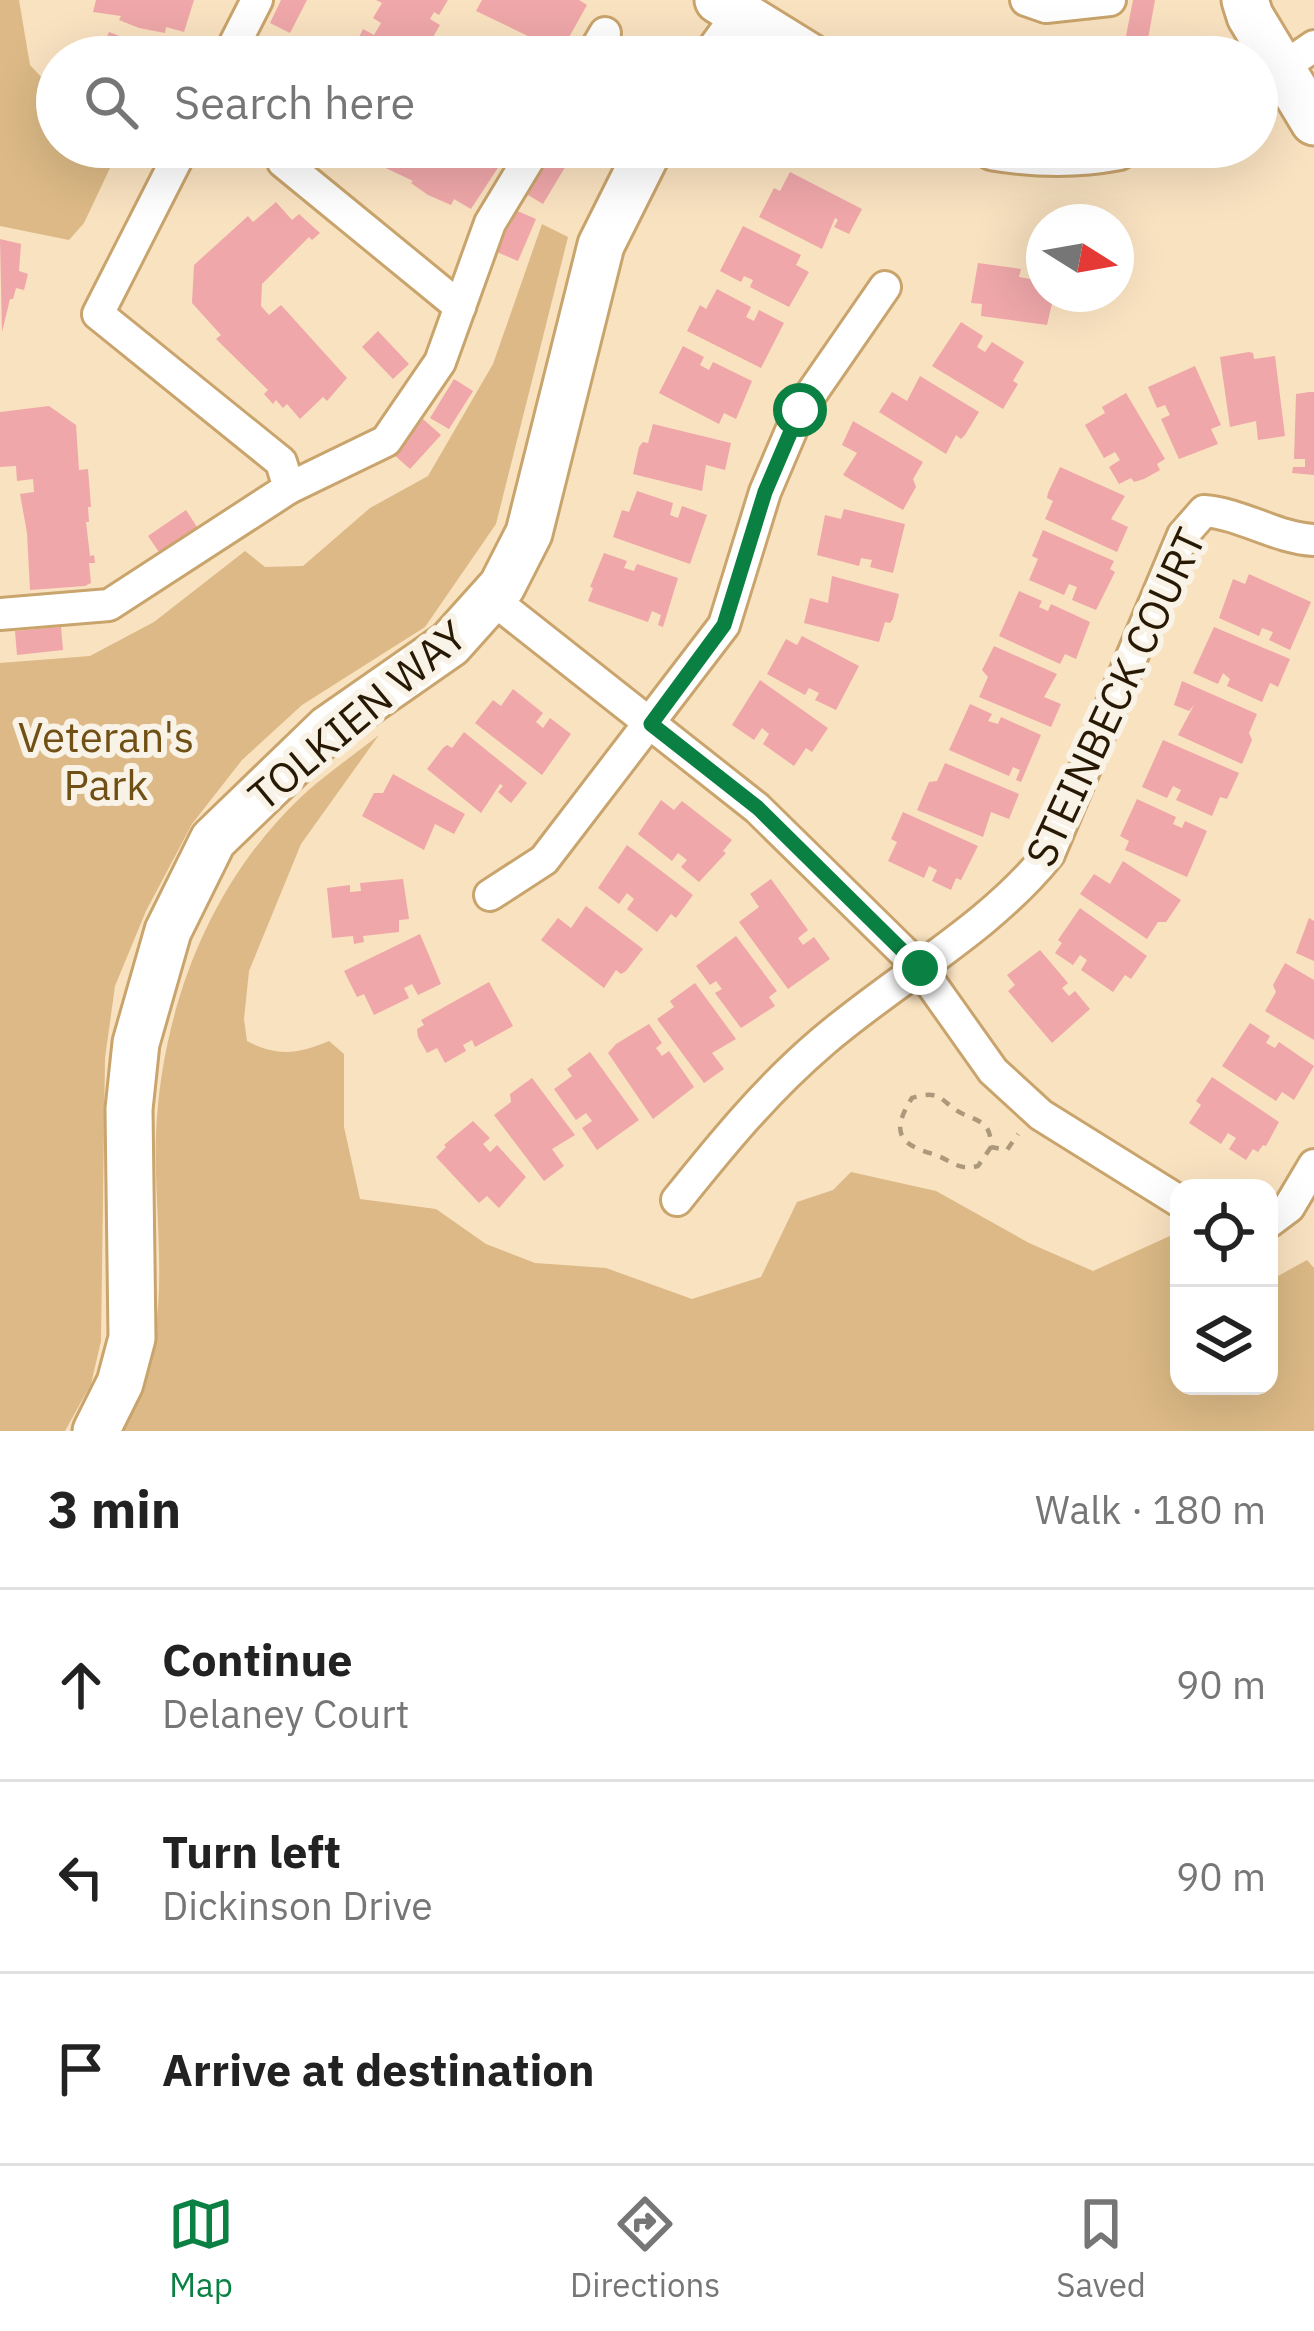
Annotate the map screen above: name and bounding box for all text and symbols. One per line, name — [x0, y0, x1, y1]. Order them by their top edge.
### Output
search box — [36, 36, 1278, 168]
icon: search — [78, 69, 144, 135]
text: Search here — [174, 73, 415, 131]
north arrow — [1026, 204, 1134, 312]
route start — [773, 383, 827, 437]
street label: STEINBECK COURT — [1013, 519, 1217, 875]
street label: TOLKIEN WAY — [237, 608, 477, 822]
park label: Veteran's Park — [18, 709, 194, 812]
route end — [893, 941, 947, 995]
map controls — [1170, 1179, 1278, 1395]
button: locate — [1170, 1179, 1278, 1287]
button: layers — [1170, 1287, 1278, 1395]
text: 3 min — [48, 1476, 181, 1542]
text: Walk · 180 m — [1035, 1484, 1266, 1535]
text: Continue — [162, 1630, 353, 1688]
icon: ahead — [48, 1652, 114, 1718]
text: 90 m — [1176, 1659, 1266, 1710]
text: Delaney Court — [162, 1688, 409, 1739]
text: Turn left — [162, 1822, 341, 1880]
icon: left — [48, 1844, 114, 1910]
text: 90 m — [1176, 1851, 1266, 1902]
text: Dickinson Drive — [162, 1880, 433, 1931]
icon: arrive — [48, 2036, 114, 2102]
text: Arrive at destination — [162, 2040, 595, 2098]
tab: Map — [168, 2191, 234, 2306]
tab: Directions — [570, 2191, 720, 2306]
tab: Saved — [1056, 2191, 1146, 2306]

